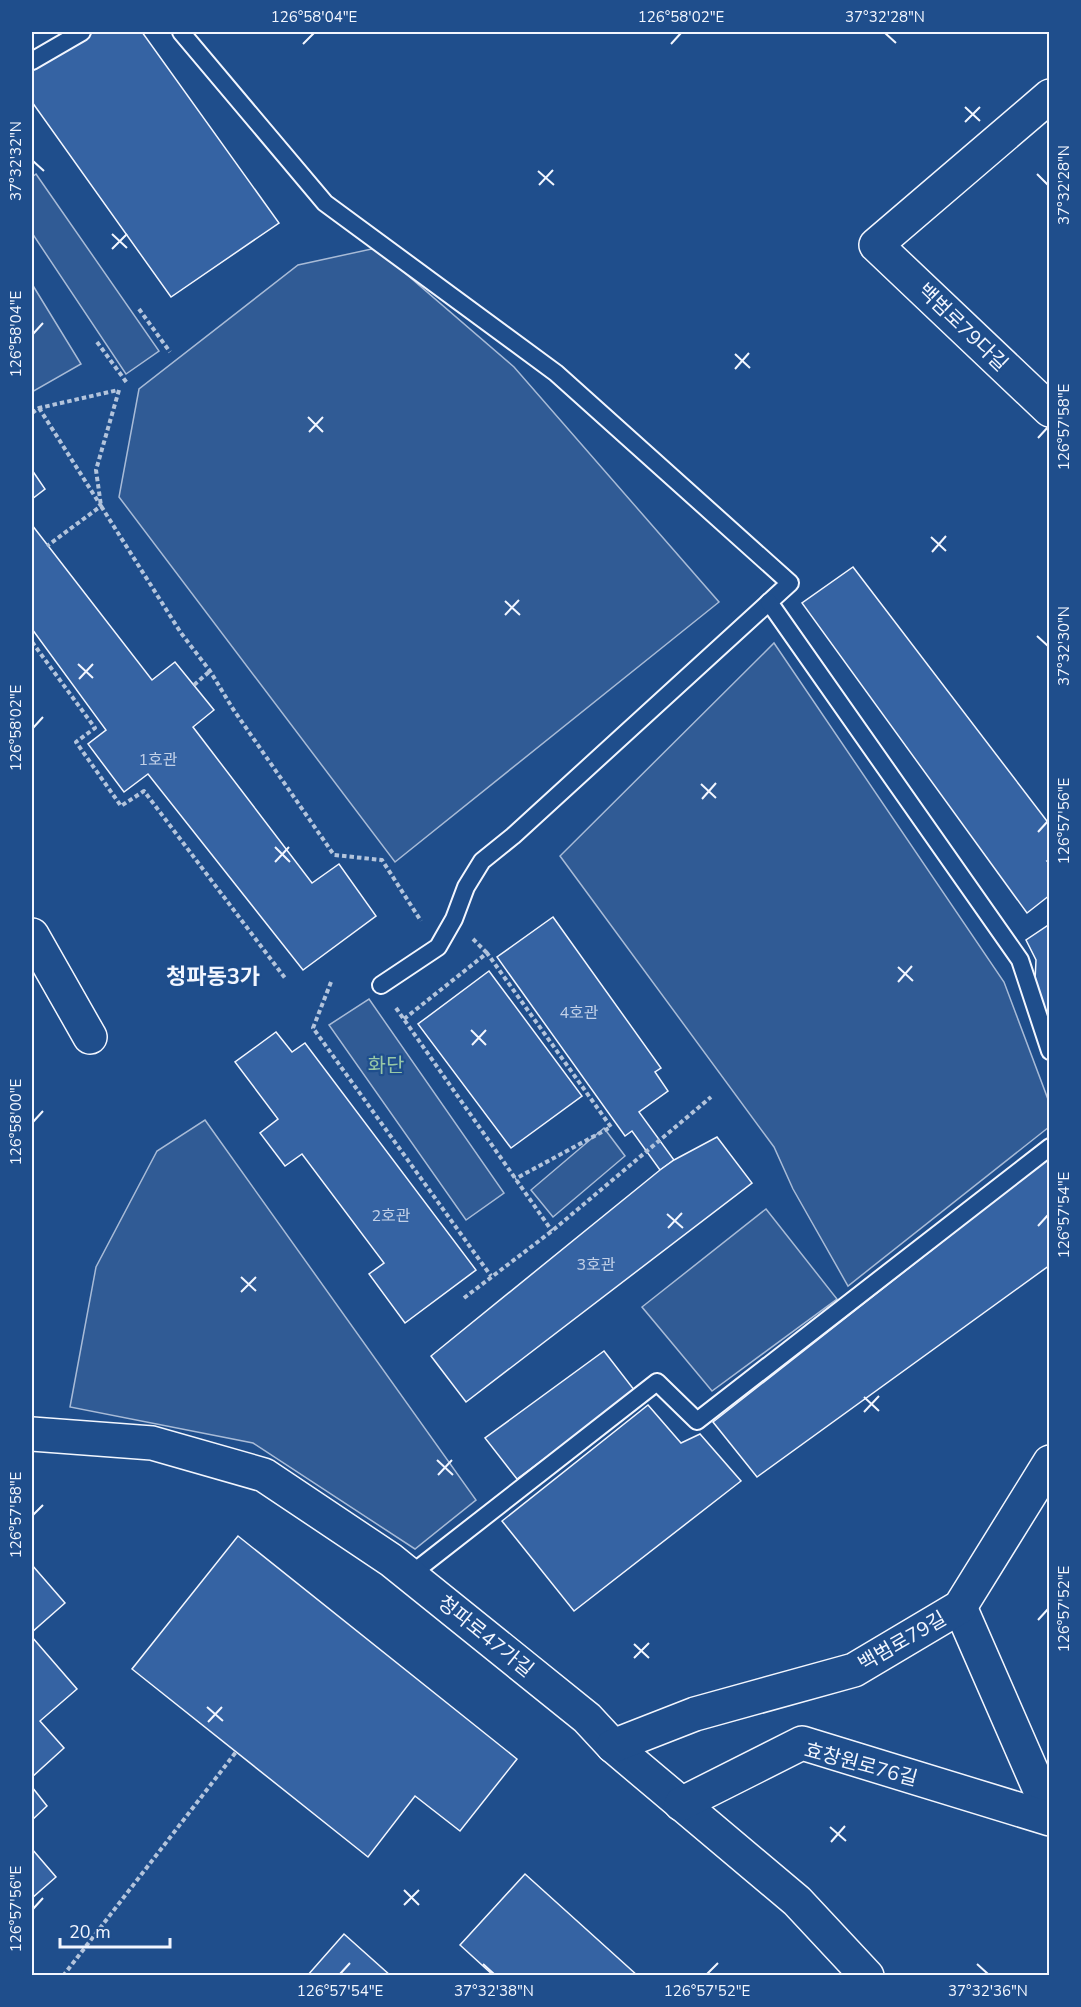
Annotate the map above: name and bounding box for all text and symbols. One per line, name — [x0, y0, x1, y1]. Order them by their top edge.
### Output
text: 126°58'04"E — [271, 7, 357, 27]
text: 126°58'02"E — [638, 7, 724, 27]
text: 37°32'28"N — [845, 7, 925, 27]
text: 37°32'32"N — [6, 121, 26, 201]
text: 37°32'28"N — [1054, 145, 1074, 225]
street label: 백범로79다길 — [912, 277, 1014, 377]
text: 126°58'04"E — [6, 291, 26, 377]
text: 126°57'58"E — [1054, 384, 1074, 470]
text: 37°32'30"N — [1054, 606, 1074, 686]
text: 126°58'02"E — [6, 685, 26, 771]
house number: 1호관 — [138, 749, 178, 771]
text: 126°57'56"E — [1054, 778, 1074, 864]
district label: 청파동3가 — [166, 962, 260, 992]
house number: 4호관 — [559, 1002, 599, 1024]
park label: 화단 — [368, 1052, 404, 1079]
text: 126°58'00"E — [6, 1079, 26, 1165]
text: 126°57'54"E — [1054, 1172, 1074, 1258]
house number: 2호관 — [371, 1205, 411, 1227]
house number: 3호관 — [576, 1254, 616, 1276]
text: 126°57'58"E — [6, 1472, 26, 1558]
text: 126°57'52"E — [1054, 1566, 1074, 1652]
street label: 청파로47가길 — [432, 1589, 539, 1683]
street label: 백범로79길 — [853, 1605, 951, 1678]
street label: 효창원로76길 — [801, 1736, 920, 1793]
text: 126°57'56"E — [6, 1866, 26, 1952]
scale bar — [60, 1911, 170, 1949]
text: 20 m — [69, 1920, 111, 1944]
text: 126°57'54"E — [297, 1981, 383, 2001]
text: 37°32'38"N — [454, 1981, 534, 2001]
text: 126°57'52"E — [664, 1981, 750, 2001]
text: 37°32'36"N — [948, 1981, 1028, 2001]

